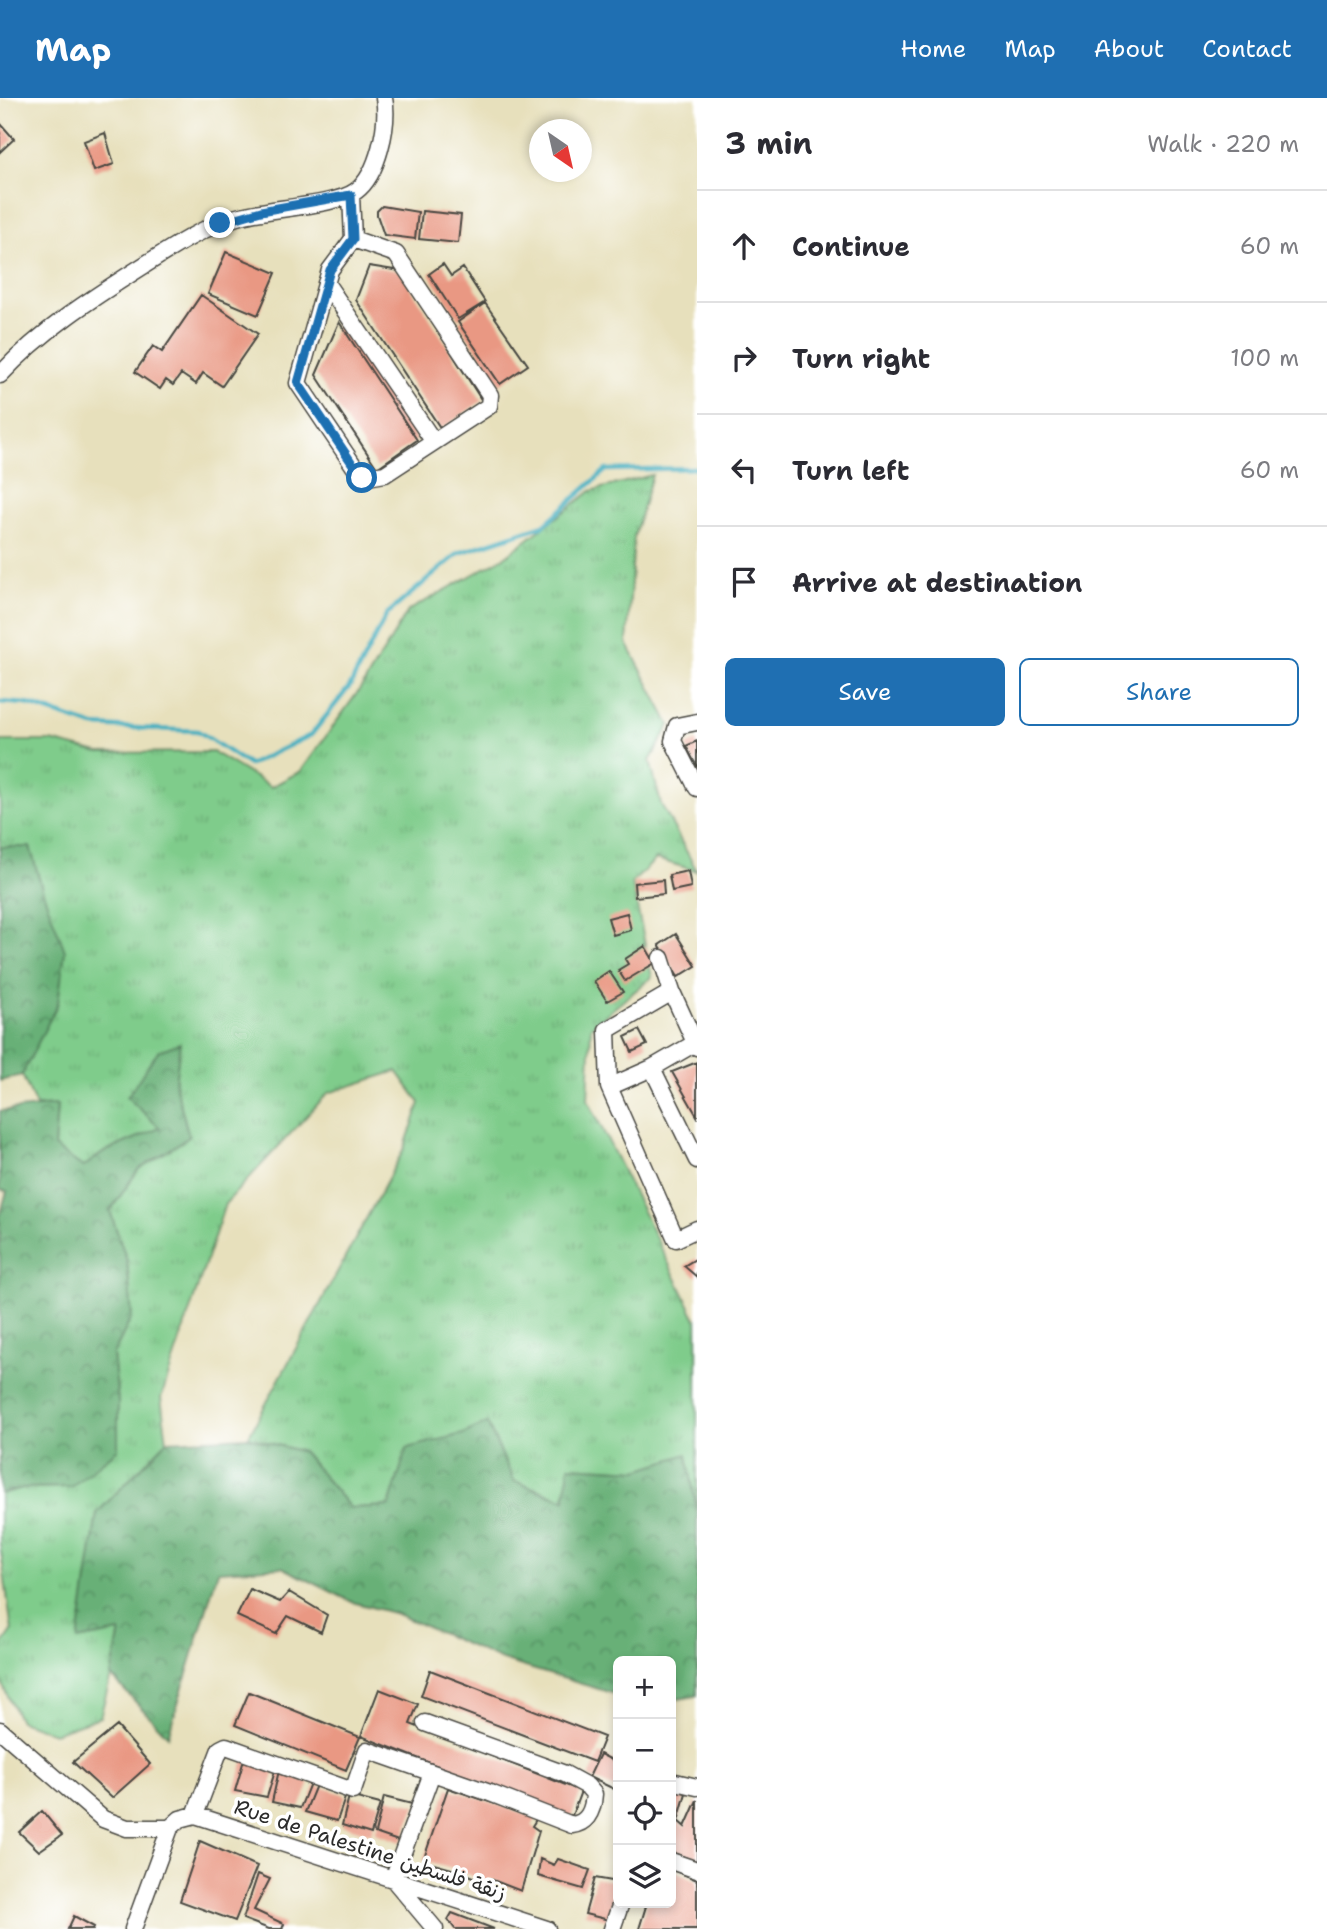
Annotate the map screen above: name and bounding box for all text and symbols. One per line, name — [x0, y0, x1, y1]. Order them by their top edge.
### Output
text: Map — [35, 27, 111, 72]
text: Home — [900, 33, 966, 65]
text: Map — [1004, 33, 1056, 65]
text: About — [1094, 33, 1164, 65]
text: Contact — [1202, 33, 1292, 65]
north arrow — [529, 119, 592, 182]
text: 3 min — [725, 123, 812, 164]
text: Walk · 220 m — [1147, 129, 1299, 159]
route end — [204, 207, 235, 238]
icon: ahead — [725, 227, 763, 265]
text: Continue — [792, 229, 910, 264]
text: 60 m — [1240, 231, 1299, 261]
icon: right — [725, 339, 763, 377]
text: Turn right — [792, 341, 930, 376]
text: 100 m — [1230, 343, 1299, 373]
icon: left — [725, 451, 763, 489]
text: Turn left — [792, 453, 909, 488]
text: 60 m — [1240, 455, 1299, 485]
route start — [346, 462, 377, 493]
icon: arrive — [725, 563, 763, 601]
text: Arrive at destination — [792, 565, 1082, 600]
button: Save — [725, 658, 1005, 726]
button: Share — [1019, 658, 1299, 726]
map controls — [613, 1656, 676, 1908]
button: + — [613, 1656, 676, 1719]
button: − — [613, 1719, 676, 1782]
button: locate — [613, 1782, 676, 1845]
street label: Rue de Palestine زنقة فلسطين — [230, 1793, 510, 1907]
button: layers — [613, 1845, 676, 1908]

